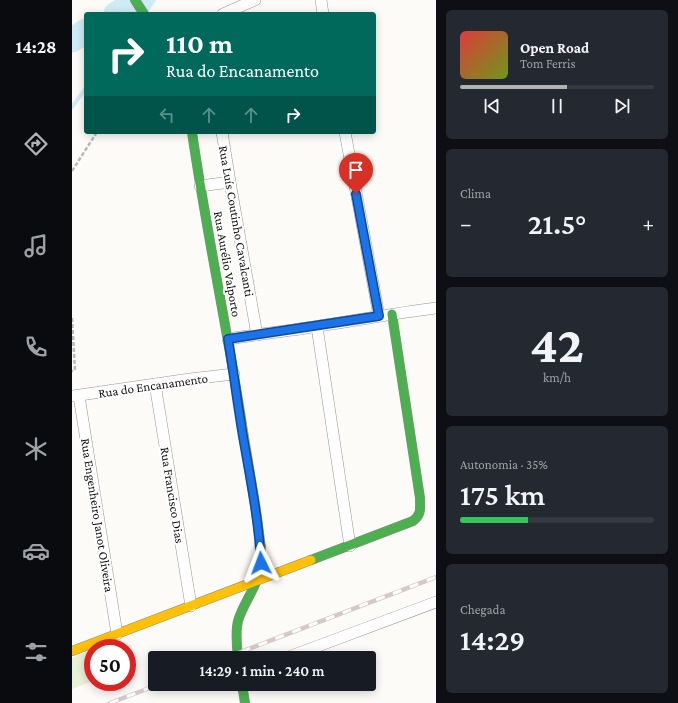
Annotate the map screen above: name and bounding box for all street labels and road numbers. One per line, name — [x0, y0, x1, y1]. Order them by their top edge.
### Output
street label: Rua Luís Coutinho Cavalcanti — [216, 144, 257, 298]
street label: Rua Aurélio Valporto — [211, 210, 244, 318]
street label: Rua do Encanamento — [97, 370, 209, 401]
street label: Rua Engenheiro Janot Oliveira — [78, 437, 117, 593]
street label: Rua Francisco Dias — [157, 446, 188, 544]

